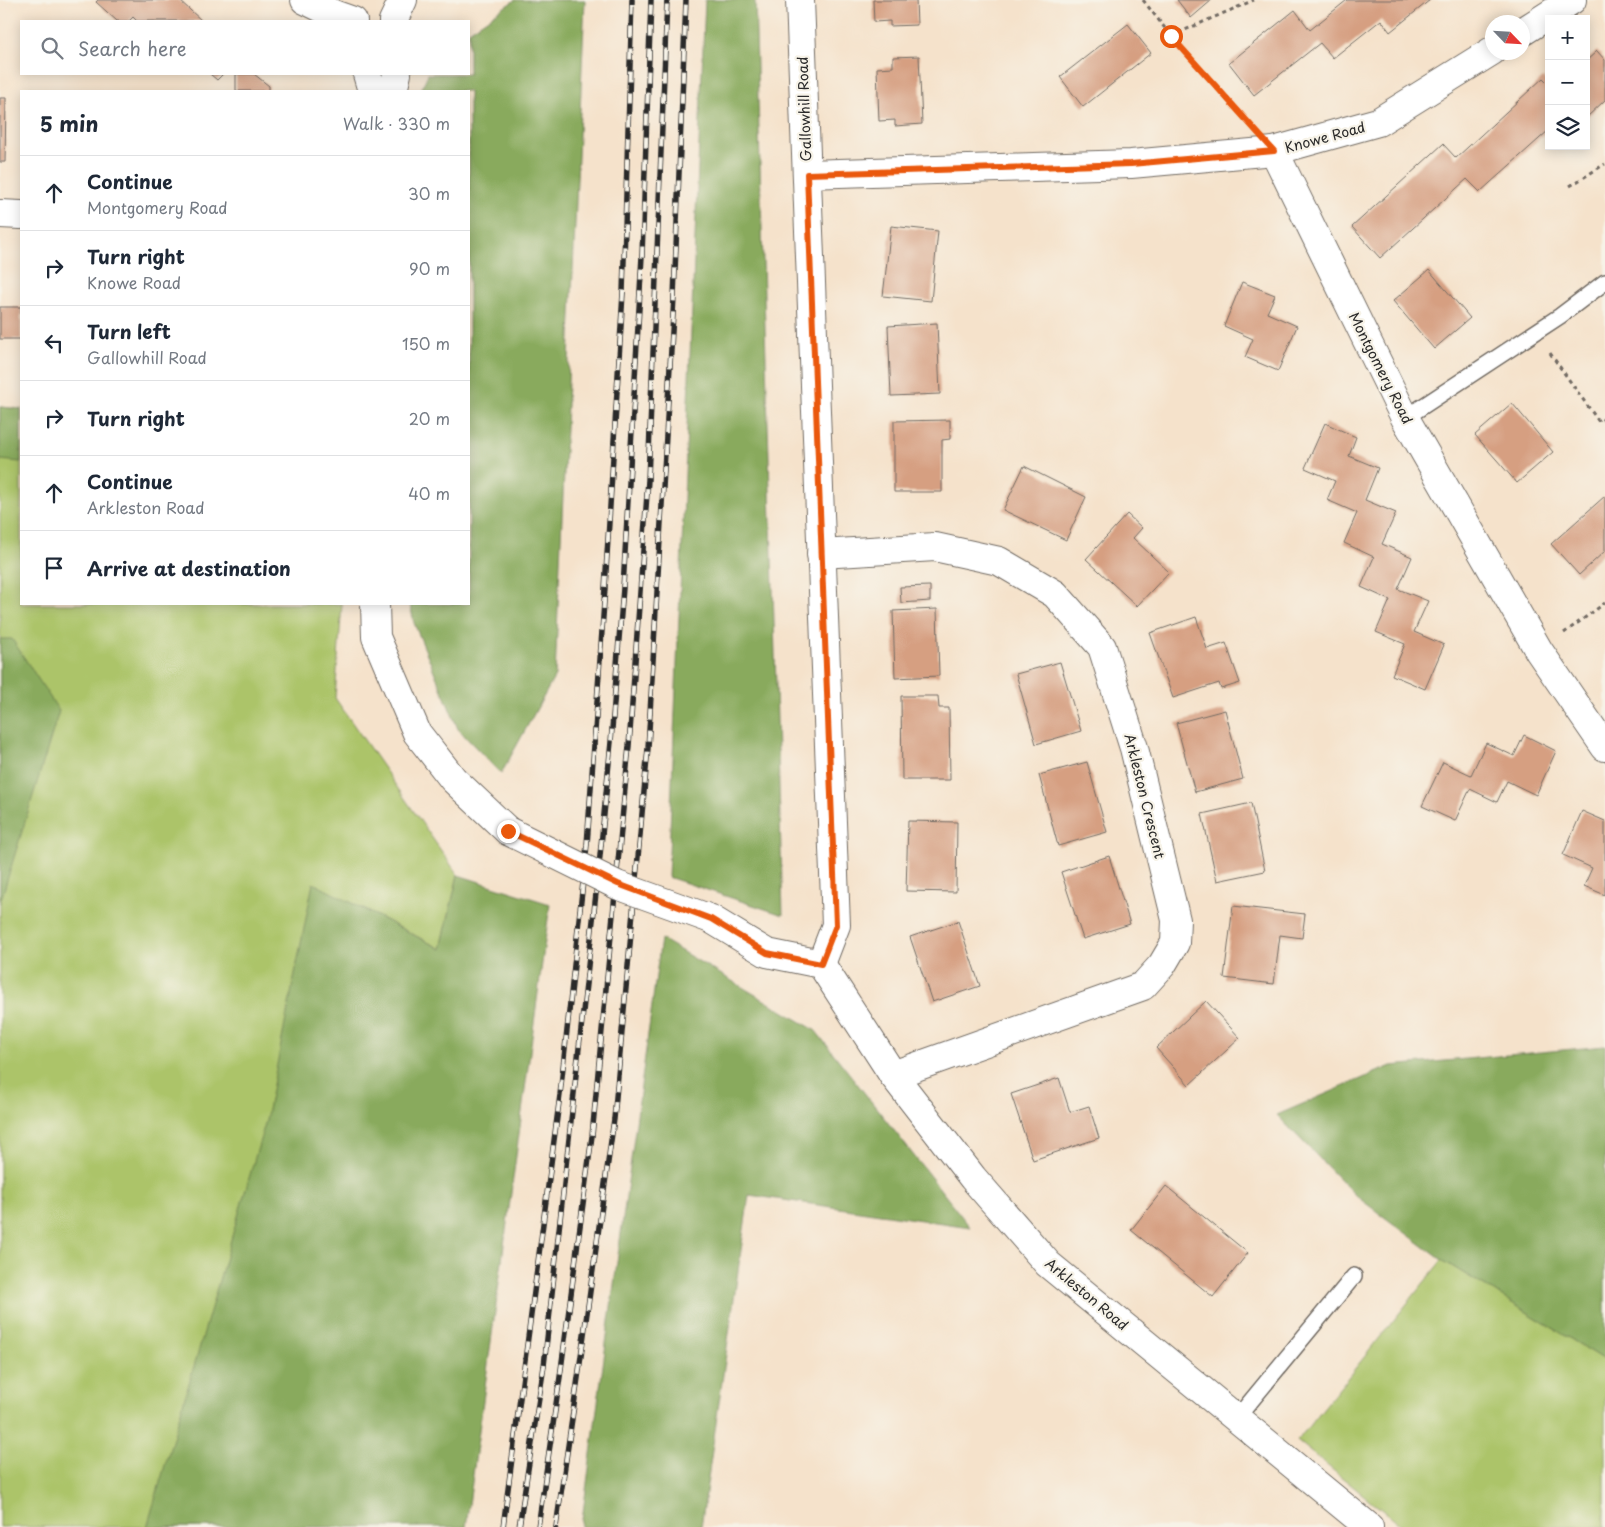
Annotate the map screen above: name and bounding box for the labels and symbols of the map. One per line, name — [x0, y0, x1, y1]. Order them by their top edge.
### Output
north arrow — [1485, 15, 1530, 60]
route start — [1160, 25, 1183, 48]
street label: Gallowhill Road — [792, 56, 816, 162]
street label: Knowe Road — [1282, 116, 1368, 158]
street label: Montgomery Road — [1344, 308, 1418, 428]
street label: Arkleston Crescent — [1119, 731, 1171, 861]
route end — [497, 820, 520, 843]
street label: Arkleston Road — [1041, 1253, 1133, 1335]

